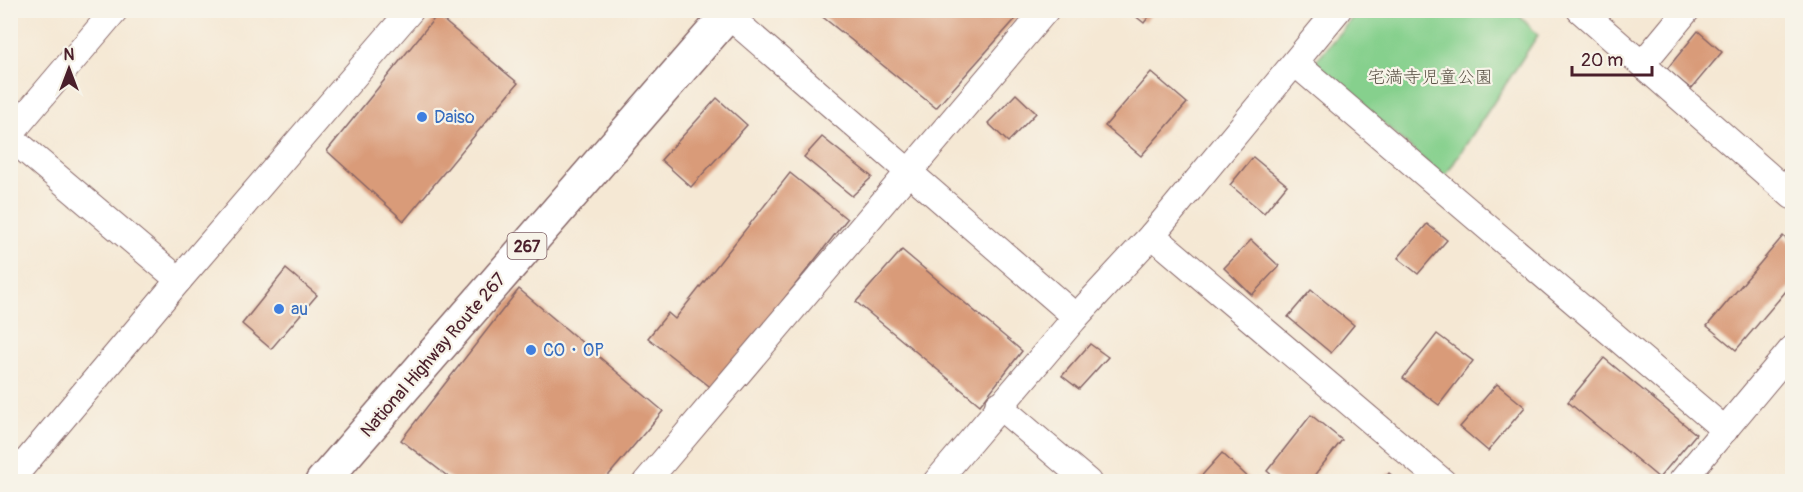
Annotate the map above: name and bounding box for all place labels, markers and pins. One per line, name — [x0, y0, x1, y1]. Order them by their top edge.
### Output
place label: Daiso — [434, 106, 475, 129]
marker: Daiso — [415, 110, 429, 124]
place label: au — [291, 298, 308, 321]
marker: au — [272, 302, 286, 316]
place label: CO・OP — [543, 339, 604, 362]
marker: CO・OP — [524, 343, 538, 357]

